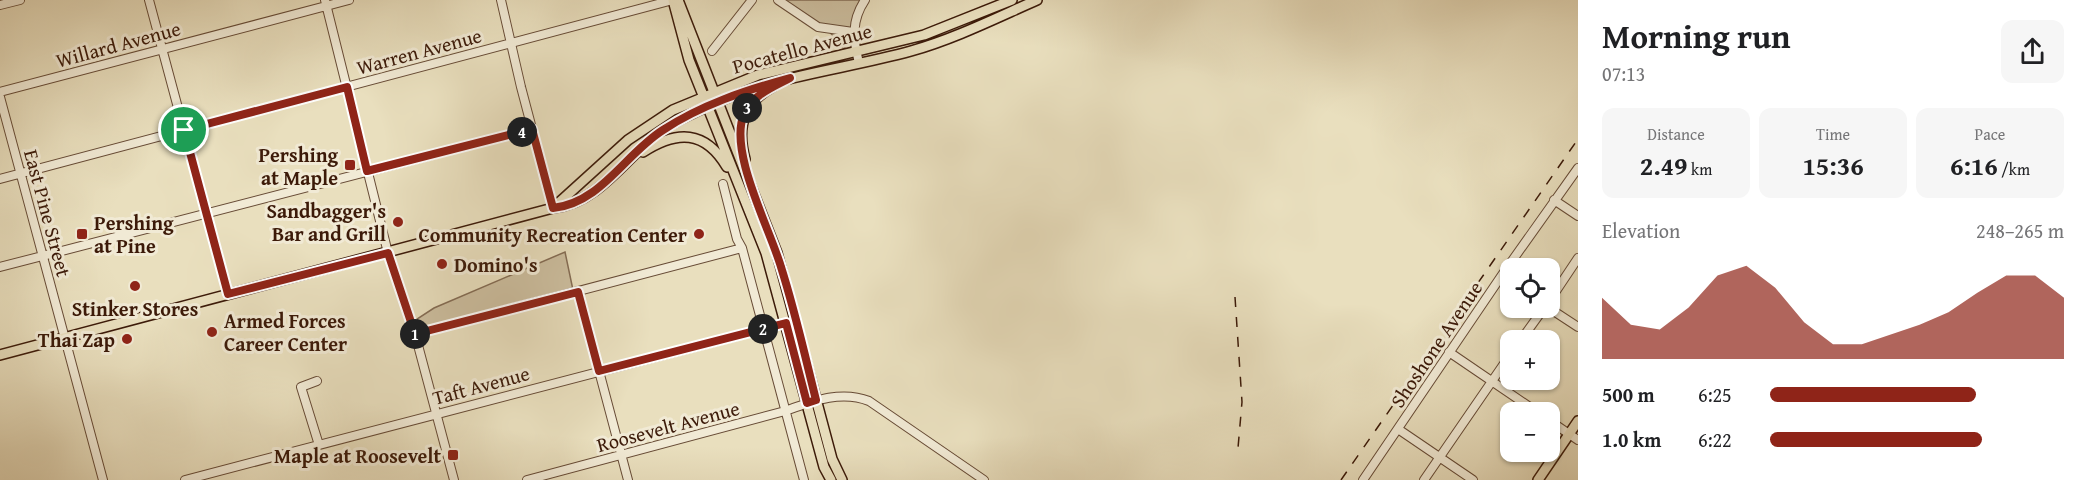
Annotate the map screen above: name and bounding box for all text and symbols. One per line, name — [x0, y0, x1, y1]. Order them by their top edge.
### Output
text: Morning run — [1602, 12, 1791, 60]
street label: Willard Avenue — [52, 13, 184, 75]
street label: Pocatello Avenue — [729, 15, 875, 81]
street label: Warren Avenue — [353, 20, 485, 82]
button: share — [2001, 20, 2064, 83]
text: 07:13 — [1602, 59, 1645, 88]
pin: 3 — [732, 93, 762, 123]
text: 3 — [743, 96, 751, 120]
pin — [158, 104, 209, 155]
icon: arrive — [167, 113, 200, 146]
pin: 4 — [507, 117, 537, 147]
text: 4 — [518, 120, 526, 144]
text: Distance — [1647, 122, 1705, 146]
text: Time — [1816, 122, 1850, 146]
text: Pace — [1975, 122, 2005, 146]
place label: Pershing at Maple — [258, 140, 338, 192]
street label: East Pine Street — [17, 146, 79, 280]
text: 2.49 — [1640, 146, 1688, 185]
text: 15:36 — [1802, 146, 1864, 185]
text: 6:16 — [1950, 146, 1998, 185]
text: km — [1688, 157, 1712, 181]
text: /km — [1998, 157, 2030, 181]
marker: Pershing at Maple — [343, 158, 357, 172]
place label: Sandbagger's Bar and Grill — [266, 196, 386, 248]
place label: Pershing at Pine — [94, 208, 174, 260]
marker: Sandbagger's Bar and Grill — [391, 215, 405, 229]
text: Elevation — [1602, 216, 1680, 245]
text: 248–265 m — [1976, 216, 2064, 245]
place label: Community Recreation Center — [418, 220, 687, 249]
marker: Pershing at Pine — [75, 227, 89, 241]
marker: Community Recreation Center — [692, 227, 706, 241]
place label: Domino's — [454, 250, 538, 279]
marker: Domino's — [435, 257, 449, 271]
map controls — [1500, 258, 1560, 462]
button: locate — [1500, 258, 1560, 318]
street label: Shoshone Avenue — [1383, 275, 1489, 413]
marker: Stinker Stores — [128, 279, 142, 293]
place label: Stinker Stores — [72, 294, 198, 323]
place label: Armed Forces Career Center — [224, 306, 347, 358]
pin: 2 — [748, 314, 778, 344]
text: 2 — [759, 317, 767, 341]
pin: 1 — [400, 319, 430, 349]
text: 1 — [411, 322, 419, 346]
place label: Thai Zap — [38, 325, 115, 354]
marker: Armed Forces Career Center — [205, 325, 219, 339]
button: + — [1500, 330, 1560, 390]
marker: Thai Zap — [120, 332, 134, 346]
street label: Taft Avenue — [429, 358, 533, 412]
text: 500 m — [1602, 380, 1655, 409]
text: 6:25 — [1698, 380, 1732, 409]
street label: Roosevelt Avenue — [593, 393, 743, 459]
button: − — [1500, 402, 1560, 462]
text: 1.0 km — [1602, 425, 1661, 454]
text: 6:22 — [1698, 425, 1732, 454]
place label: Maple at Roosevelt — [274, 441, 441, 470]
marker: Maple at Roosevelt — [446, 448, 460, 462]

